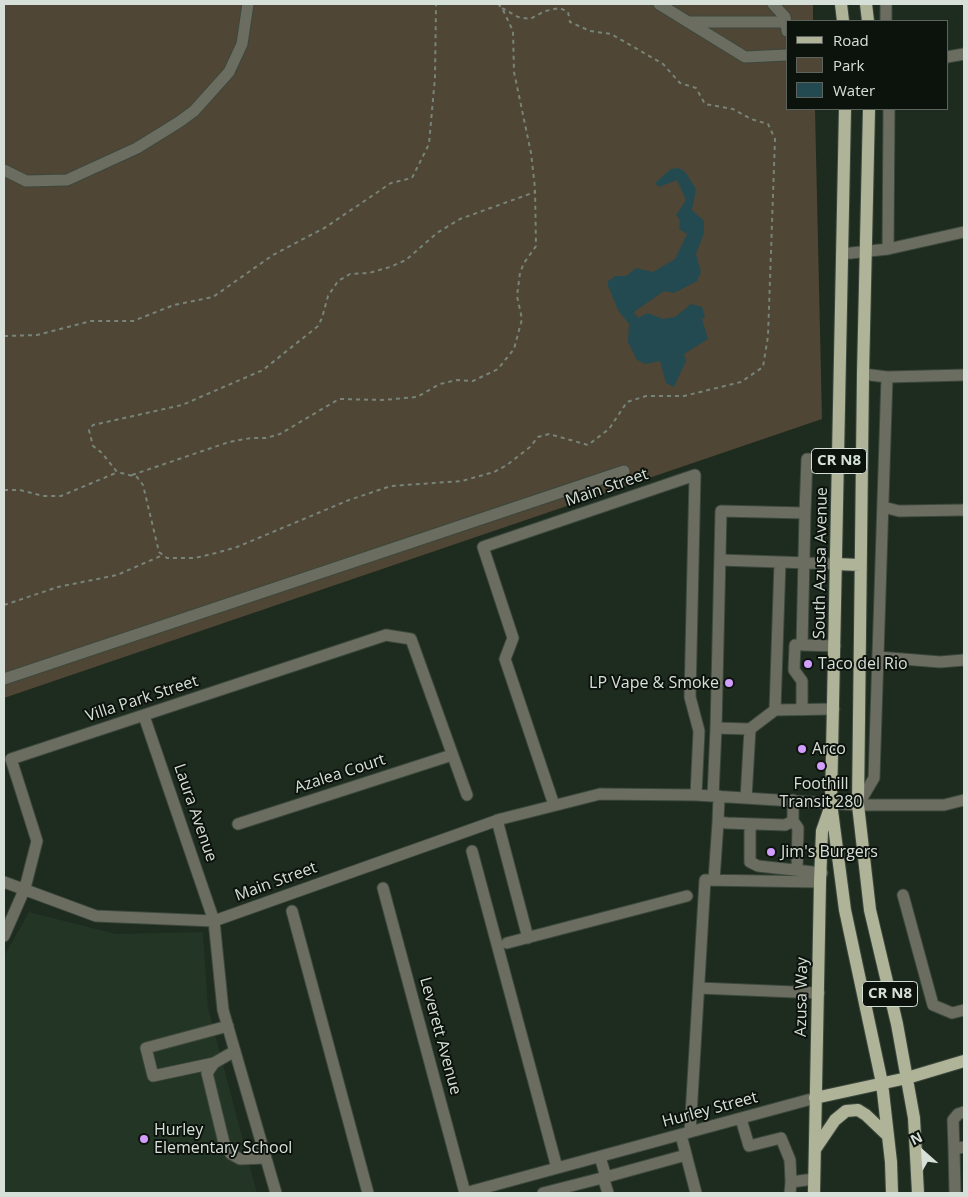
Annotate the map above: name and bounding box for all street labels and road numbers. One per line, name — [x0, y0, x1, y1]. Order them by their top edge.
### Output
road number: CR N8 — [812, 448, 866, 474]
street label: Main Street — [563, 465, 651, 511]
street label: South Azusa Avenue — [810, 487, 832, 639]
street label: Villa Park Street — [83, 672, 201, 726]
street label: Azalea Court — [292, 750, 388, 798]
street label: Laura Avenue — [169, 761, 221, 865]
street label: Main Street — [232, 858, 320, 906]
street label: Azusa Way — [792, 957, 812, 1037]
street label: Leverett Avenue — [415, 975, 465, 1097]
road number: CR N8 — [862, 982, 918, 1006]
street label: Hurley Street — [660, 1088, 760, 1132]

